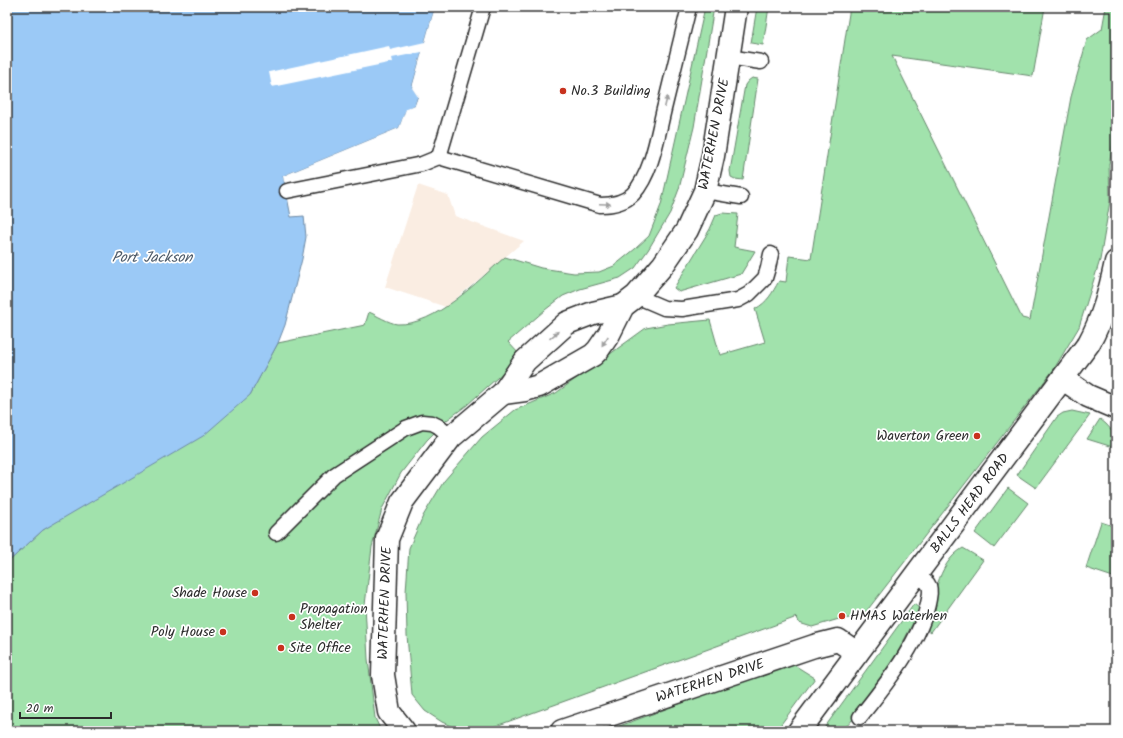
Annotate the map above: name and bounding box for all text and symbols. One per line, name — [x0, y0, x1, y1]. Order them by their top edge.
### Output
street label: WATERHEN DRIVE — [692, 76, 736, 192]
place label: No.3 Building — [571, 80, 651, 102]
marker: No.3 Building — [558, 86, 568, 96]
one-way arrow — [663, 96, 669, 108]
one-way arrow — [599, 201, 611, 208]
water label: Port Jackson — [112, 246, 193, 270]
one-way arrow — [549, 330, 559, 340]
one-way arrow — [601, 335, 608, 346]
place label: Waverton Green — [877, 425, 969, 447]
marker: Waverton Green — [972, 431, 982, 441]
street label: BALLS HEAD ROAD — [925, 448, 1015, 558]
street label: WATERHEN DRIVE — [372, 545, 398, 660]
place label: Shade House — [172, 582, 248, 604]
marker: Shade House — [250, 588, 260, 598]
place label: Propagation Shelter — [300, 598, 368, 636]
place label: HMAS Waterhen — [850, 605, 947, 627]
marker: HMAS Waterhen — [837, 611, 847, 621]
marker: Propagation Shelter — [287, 612, 297, 622]
place label: Poly House — [151, 621, 216, 643]
marker: Poly House — [218, 627, 228, 637]
place label: Site Office — [289, 637, 352, 659]
marker: Site Office — [276, 643, 286, 653]
street label: WATERHEN DRIVE — [653, 653, 768, 709]
scale bar — [20, 694, 111, 720]
text: 20 m — [26, 699, 54, 718]

